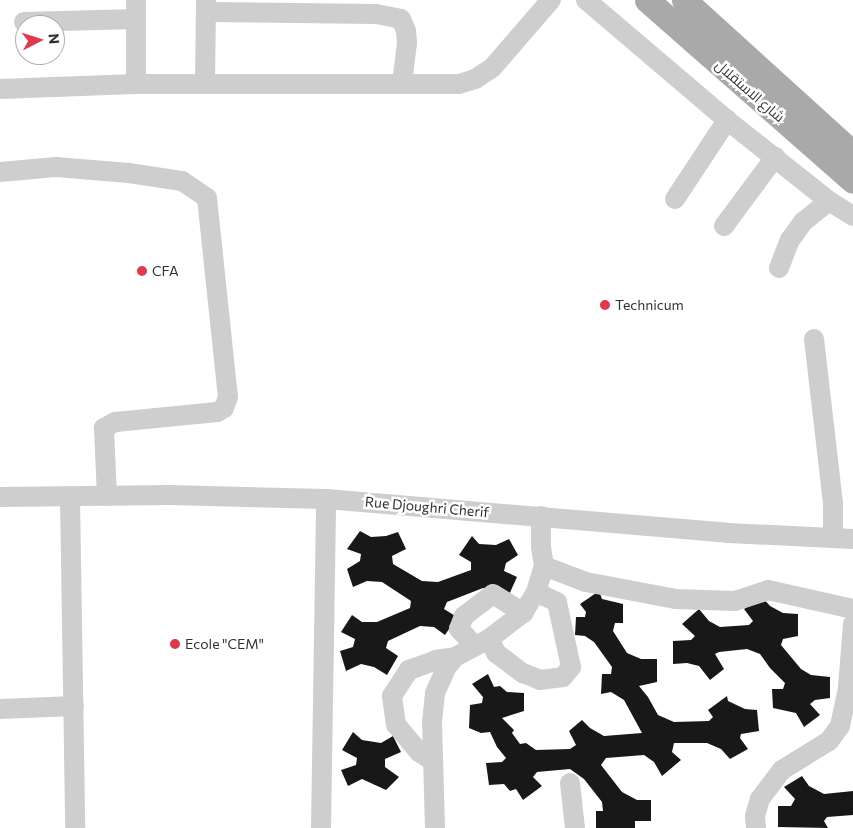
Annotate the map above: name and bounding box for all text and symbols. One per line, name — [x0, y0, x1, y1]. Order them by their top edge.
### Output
north arrow — [15, 15, 65, 65]
text: N — [46, 33, 63, 45]
street label: شارع الاستقلال — [712, 56, 788, 126]
place label: CFA — [152, 263, 179, 279]
marker: CFA — [136, 265, 148, 277]
place label: Technicum — [615, 297, 684, 313]
marker: Technicum — [599, 299, 611, 311]
street label: Rue Djoughri Cherif — [364, 493, 490, 521]
place label: Ecole "CEM" — [185, 636, 264, 652]
marker: Ecole "CEM" — [169, 638, 181, 650]

